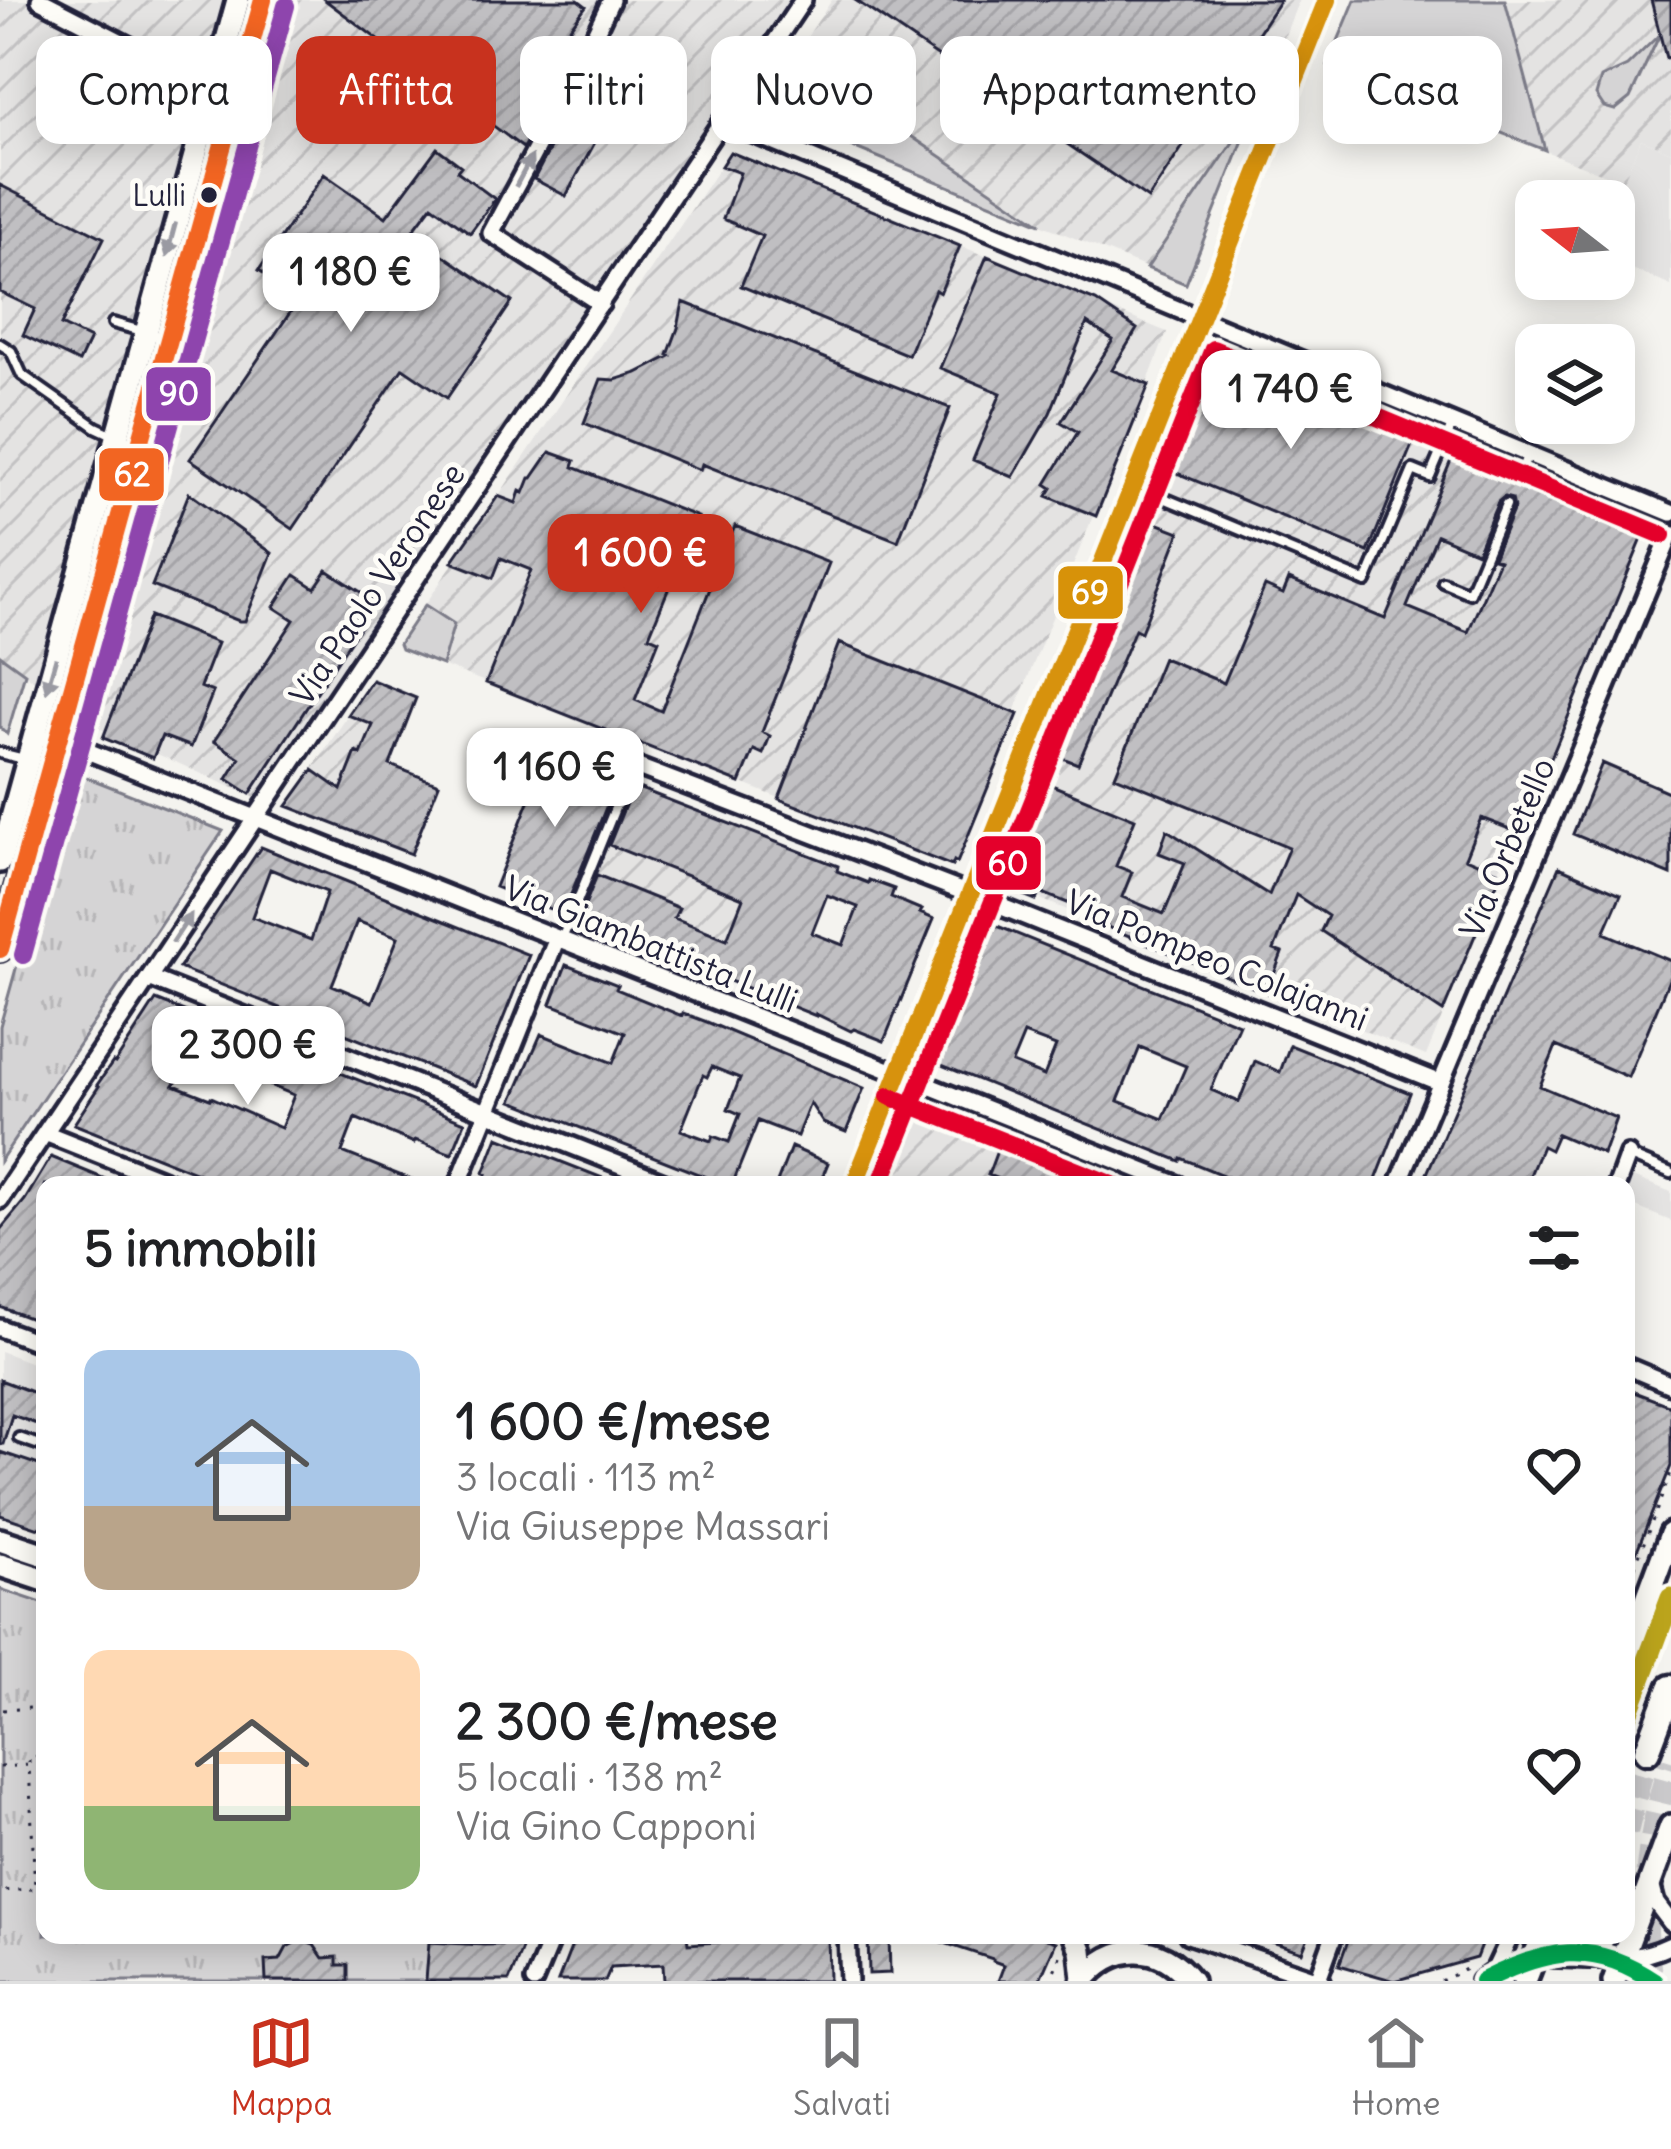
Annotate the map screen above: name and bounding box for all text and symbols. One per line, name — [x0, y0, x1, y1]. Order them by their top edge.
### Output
chip: Compra — [36, 36, 272, 144]
chip: Affitta — [296, 36, 496, 144]
chip: Filtri — [520, 36, 687, 144]
chip: Nuovo — [711, 36, 916, 144]
chip: Appartamento — [940, 36, 1299, 144]
chip: Casa — [1323, 36, 1502, 144]
one-way arrow — [513, 153, 534, 188]
place label: Lulli — [132, 176, 186, 214]
north arrow — [1515, 180, 1635, 300]
map controls — [1515, 180, 1635, 444]
marker: Lulli — [198, 184, 220, 206]
one-way arrow — [161, 222, 180, 259]
pin: 1 180 € — [240, 233, 462, 335]
text: 1 180 € — [290, 247, 412, 296]
button: layers — [1515, 324, 1635, 444]
pin: 1 740 € — [1180, 350, 1402, 452]
text: 1 740 € — [1228, 364, 1354, 413]
line badge: 90 — [144, 365, 213, 423]
text: 90 — [159, 372, 199, 414]
line badge: 62 — [97, 446, 166, 503]
text: 62 — [113, 453, 151, 495]
street label: Via Paolo Veronese — [280, 455, 474, 713]
pin: 1 600 € — [530, 514, 752, 616]
text: 1 600 € — [575, 528, 707, 577]
line badge: 69 — [1056, 564, 1125, 621]
text: 69 — [1071, 571, 1109, 613]
one-way arrow — [41, 657, 60, 694]
pin: 1 160 € — [444, 728, 666, 830]
text: 1 160 € — [494, 742, 616, 791]
street label: Via Orbetello — [1450, 752, 1564, 944]
line badge: 60 — [974, 834, 1043, 892]
text: 60 — [988, 842, 1028, 884]
street label: Via Giambattista Lulli — [498, 866, 804, 1022]
street label: Via Pompeo Colajanni — [1060, 880, 1374, 1040]
one-way arrow — [170, 911, 192, 944]
pin: 2 300 € — [137, 1006, 359, 1108]
text: 2 300 € — [179, 1020, 317, 1069]
icon: filters — [1521, 1215, 1587, 1281]
text: 5 immobili — [84, 1216, 317, 1280]
text: 1 600 €/mese — [456, 1389, 771, 1453]
icon: home — [180, 1398, 324, 1542]
icon: heart — [1521, 1437, 1587, 1503]
text: 3 locali · 113 m² — [456, 1453, 716, 1502]
text: Via Giuseppe Massari — [456, 1502, 830, 1551]
text: 2 300 €/mese — [456, 1689, 778, 1753]
icon: home — [180, 1698, 324, 1842]
icon: heart — [1521, 1737, 1587, 1803]
text: 5 locali · 138 m² — [456, 1753, 723, 1802]
text: Via Gino Capponi — [456, 1802, 757, 1851]
tab: Mappa — [230, 2010, 332, 2124]
tab: Salvati — [793, 2010, 891, 2124]
tab: Home — [1352, 2010, 1441, 2124]

